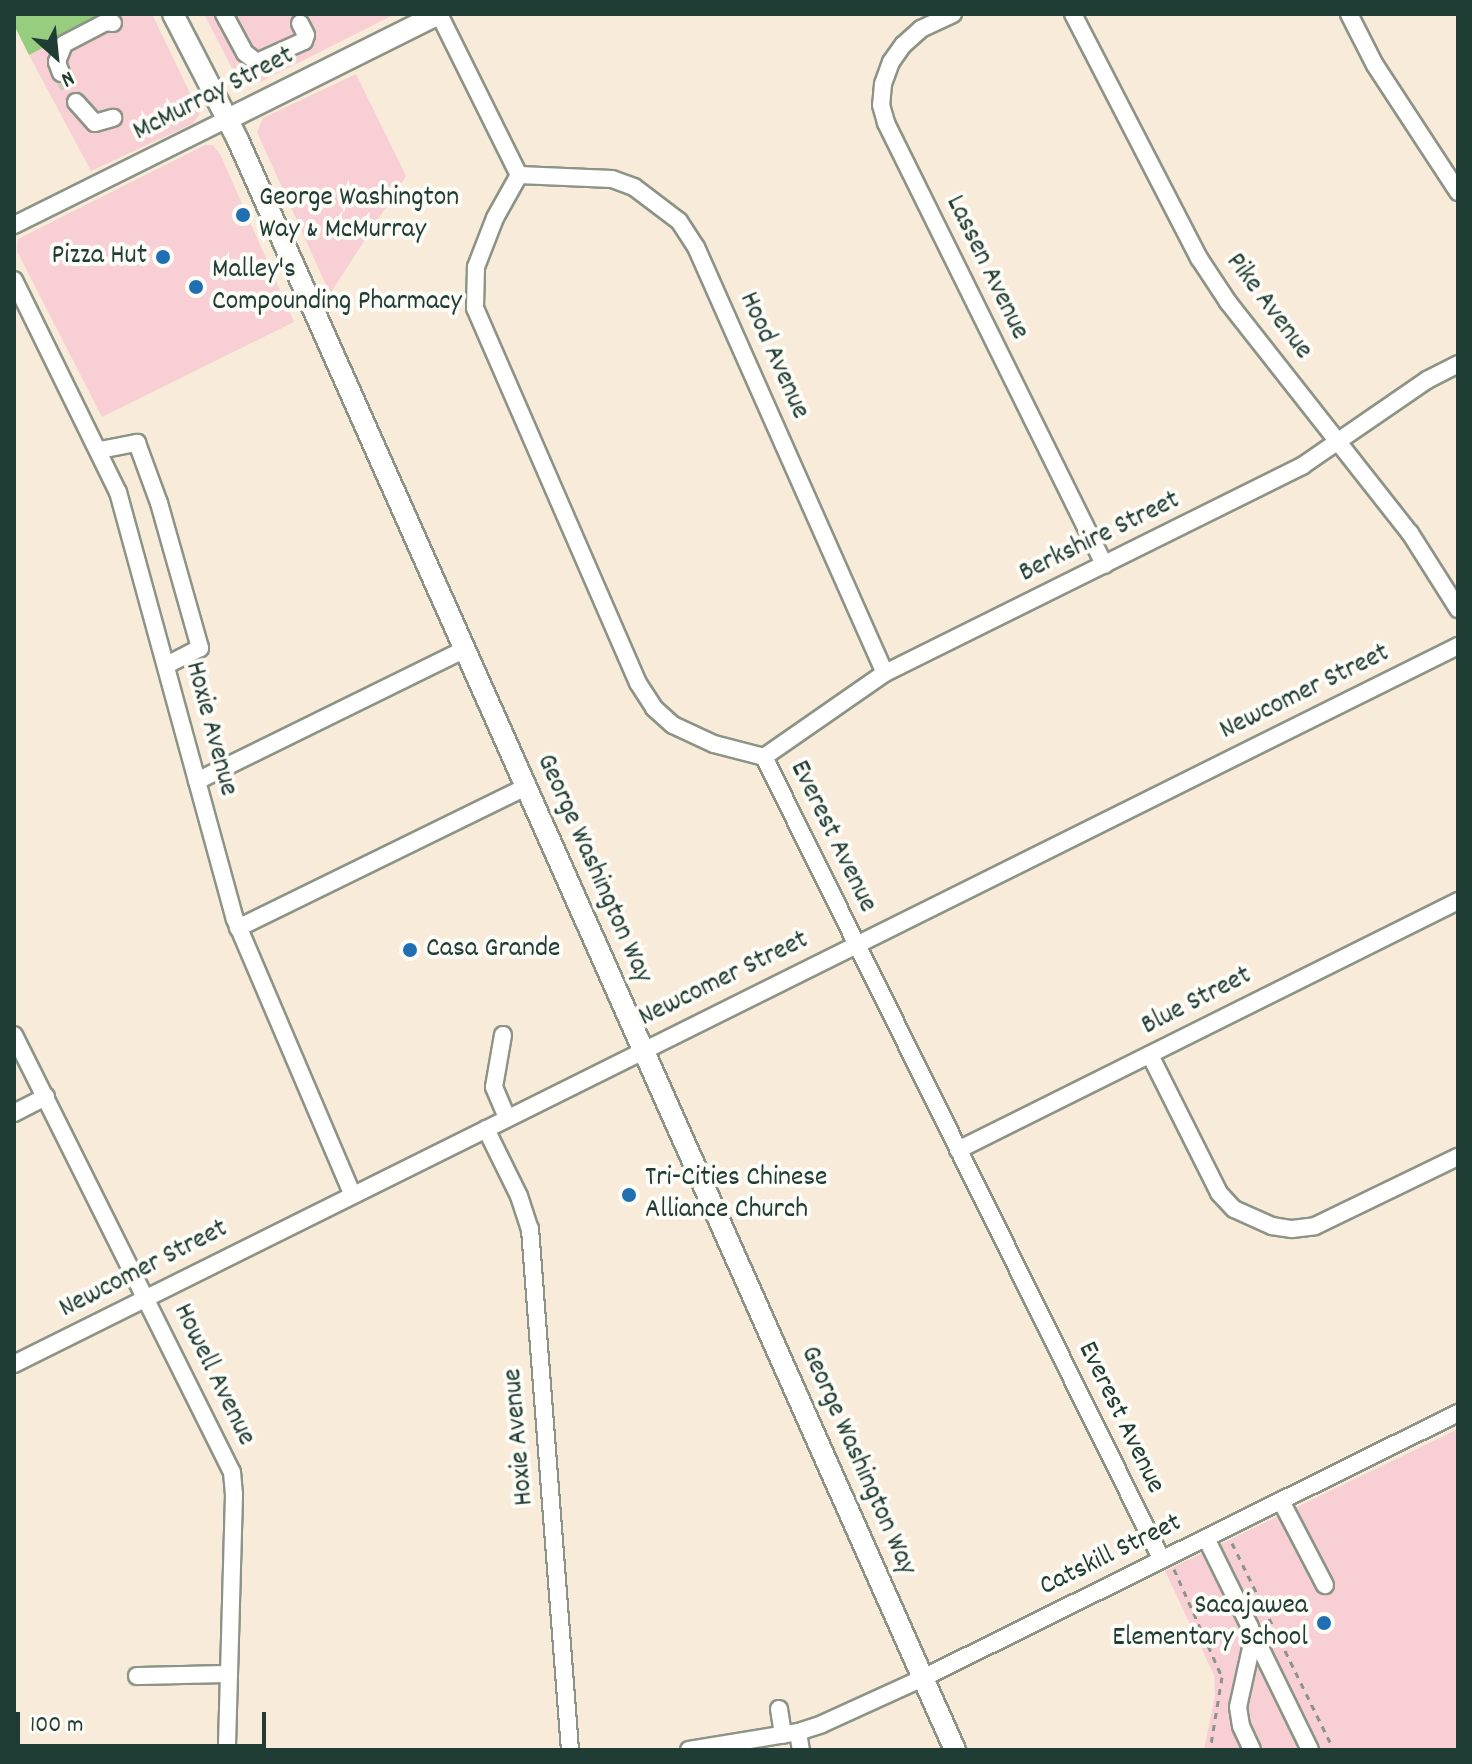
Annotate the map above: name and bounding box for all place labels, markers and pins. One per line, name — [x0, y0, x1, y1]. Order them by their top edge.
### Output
place label: George Washington Way & McMurray — [259, 182, 459, 248]
marker: George Washington Way & McMurray — [234, 206, 252, 224]
place label: Pizza Hut — [52, 240, 147, 274]
marker: Pizza Hut — [154, 248, 172, 266]
place label: Malley's Compounding Pharmacy — [212, 254, 462, 320]
marker: Malley's Compounding Pharmacy — [187, 278, 205, 296]
place label: Casa Grande — [426, 933, 560, 967]
marker: Casa Grande — [401, 941, 419, 959]
place label: Tri-Cities Chinese Alliance Church — [645, 1162, 827, 1228]
marker: Tri-Cities Chinese Alliance Church — [620, 1186, 638, 1204]
place label: Sacajawea Elementary School — [1112, 1590, 1308, 1656]
marker: Sacajawea Elementary School — [1315, 1614, 1333, 1632]

